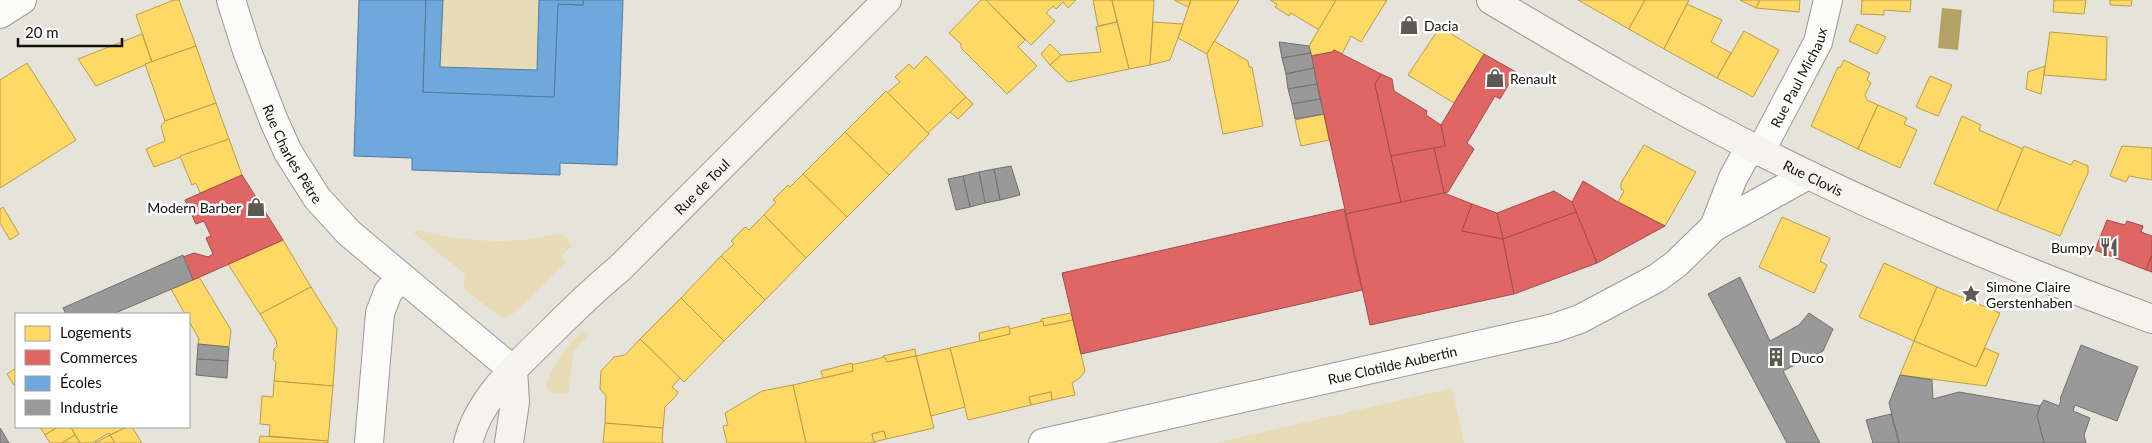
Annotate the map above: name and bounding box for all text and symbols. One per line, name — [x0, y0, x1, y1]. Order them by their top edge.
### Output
shop icon: Dacia — [1398, 14, 1420, 36]
scale bar — [18, 15, 121, 47]
place label: Dacia — [1424, 17, 1458, 34]
text: 20 m — [25, 23, 59, 41]
street label: Rue Paul Michaux — [1766, 26, 1830, 130]
shop icon: Renault — [1484, 67, 1506, 89]
place label: Renault — [1510, 70, 1557, 87]
street label: Rue Charles Pêtre — [260, 102, 326, 207]
street label: Rue de Toul — [670, 155, 733, 218]
street label: Rue Clovis — [1781, 156, 1846, 199]
shop icon: Modern Barber — [245, 196, 267, 218]
place label: Modern Barber — [147, 199, 241, 216]
restaurant icon: Bumpy — [2098, 236, 2120, 258]
place label: Bumpy — [2051, 239, 2095, 256]
place label: Simone Claire Gerstenhaben — [1986, 278, 2073, 311]
place icon: Simone Claire Gerstenhaben — [1960, 283, 1982, 305]
legend — [15, 313, 190, 428]
text: Logements — [60, 323, 132, 341]
street label: Rue Clotilde Aubertin — [1326, 342, 1459, 387]
building icon: Duco — [1765, 346, 1787, 368]
text: Commerces — [60, 348, 138, 366]
place label: Duco — [1791, 349, 1824, 366]
text: Écoles — [60, 373, 102, 391]
text: Industrie — [60, 398, 118, 416]

